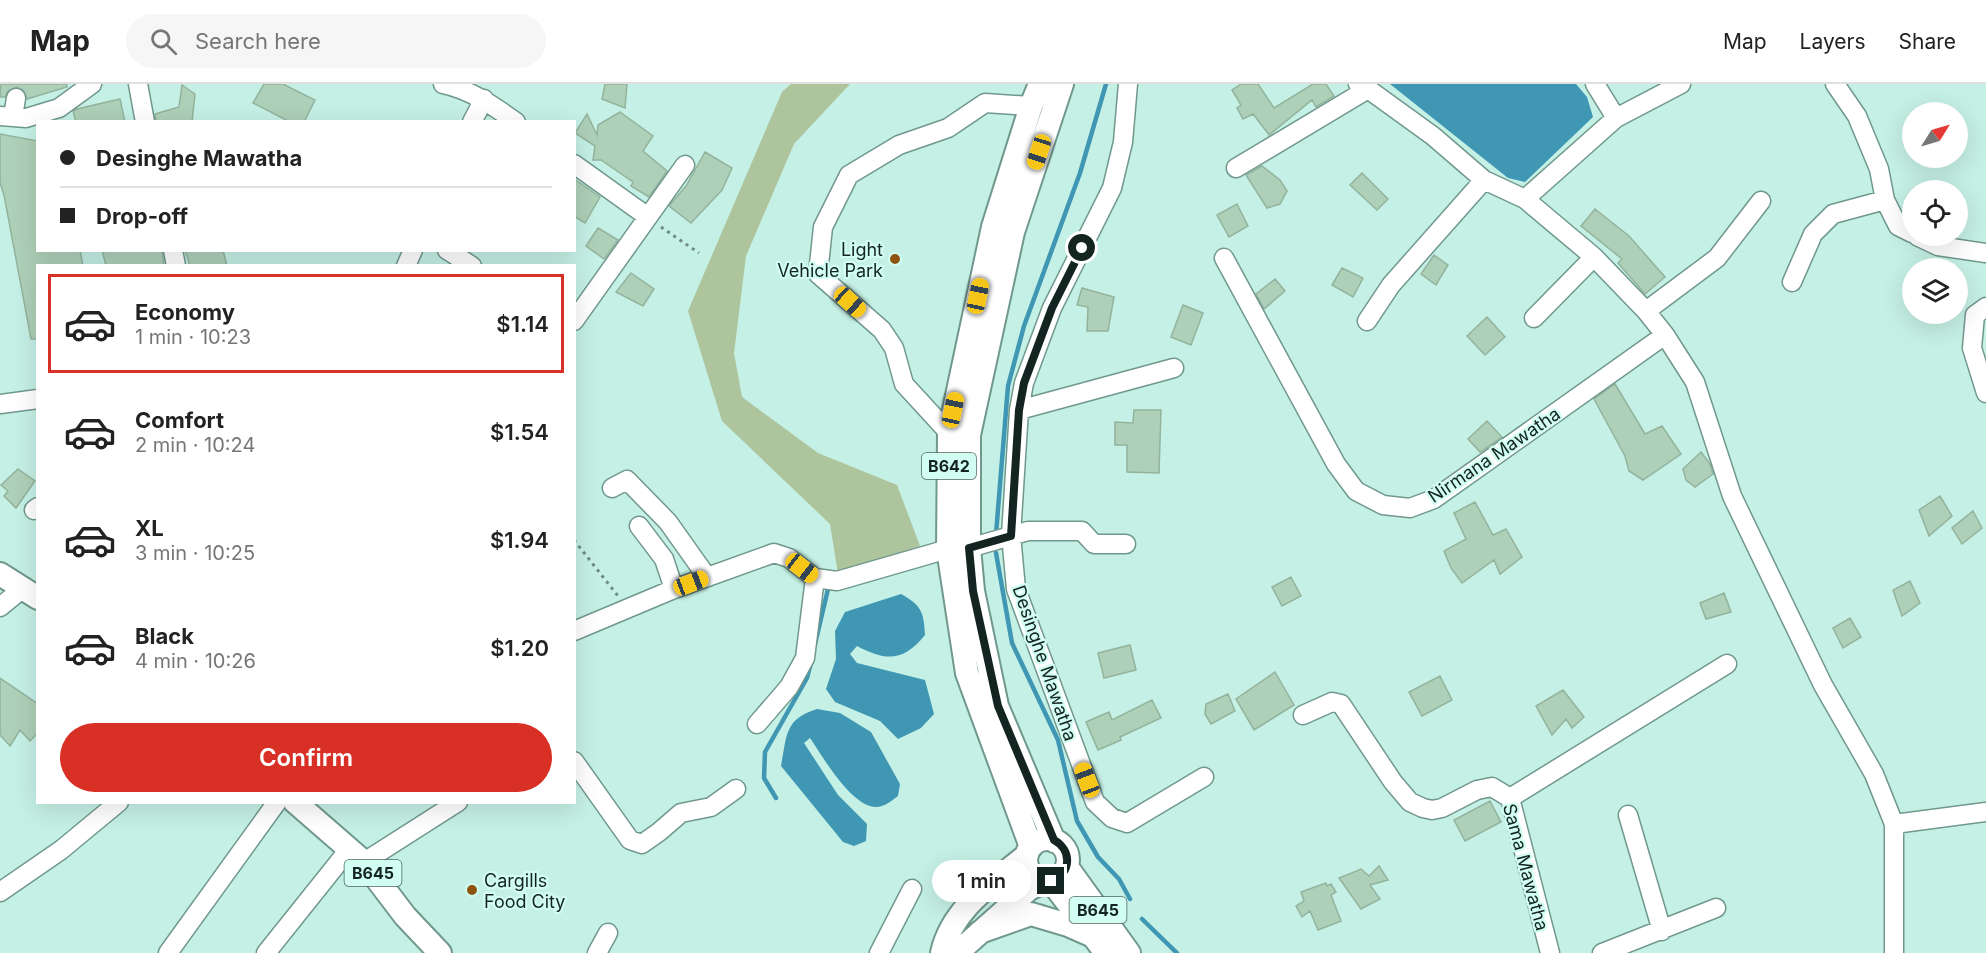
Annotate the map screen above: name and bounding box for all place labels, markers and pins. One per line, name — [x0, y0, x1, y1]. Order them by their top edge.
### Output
place label: Light Vehicle Park — [777, 239, 883, 281]
marker: Light Vehicle Park — [888, 252, 902, 266]
place label: Cargills Food City — [484, 870, 565, 912]
marker: Cargills Food City — [465, 883, 479, 897]

